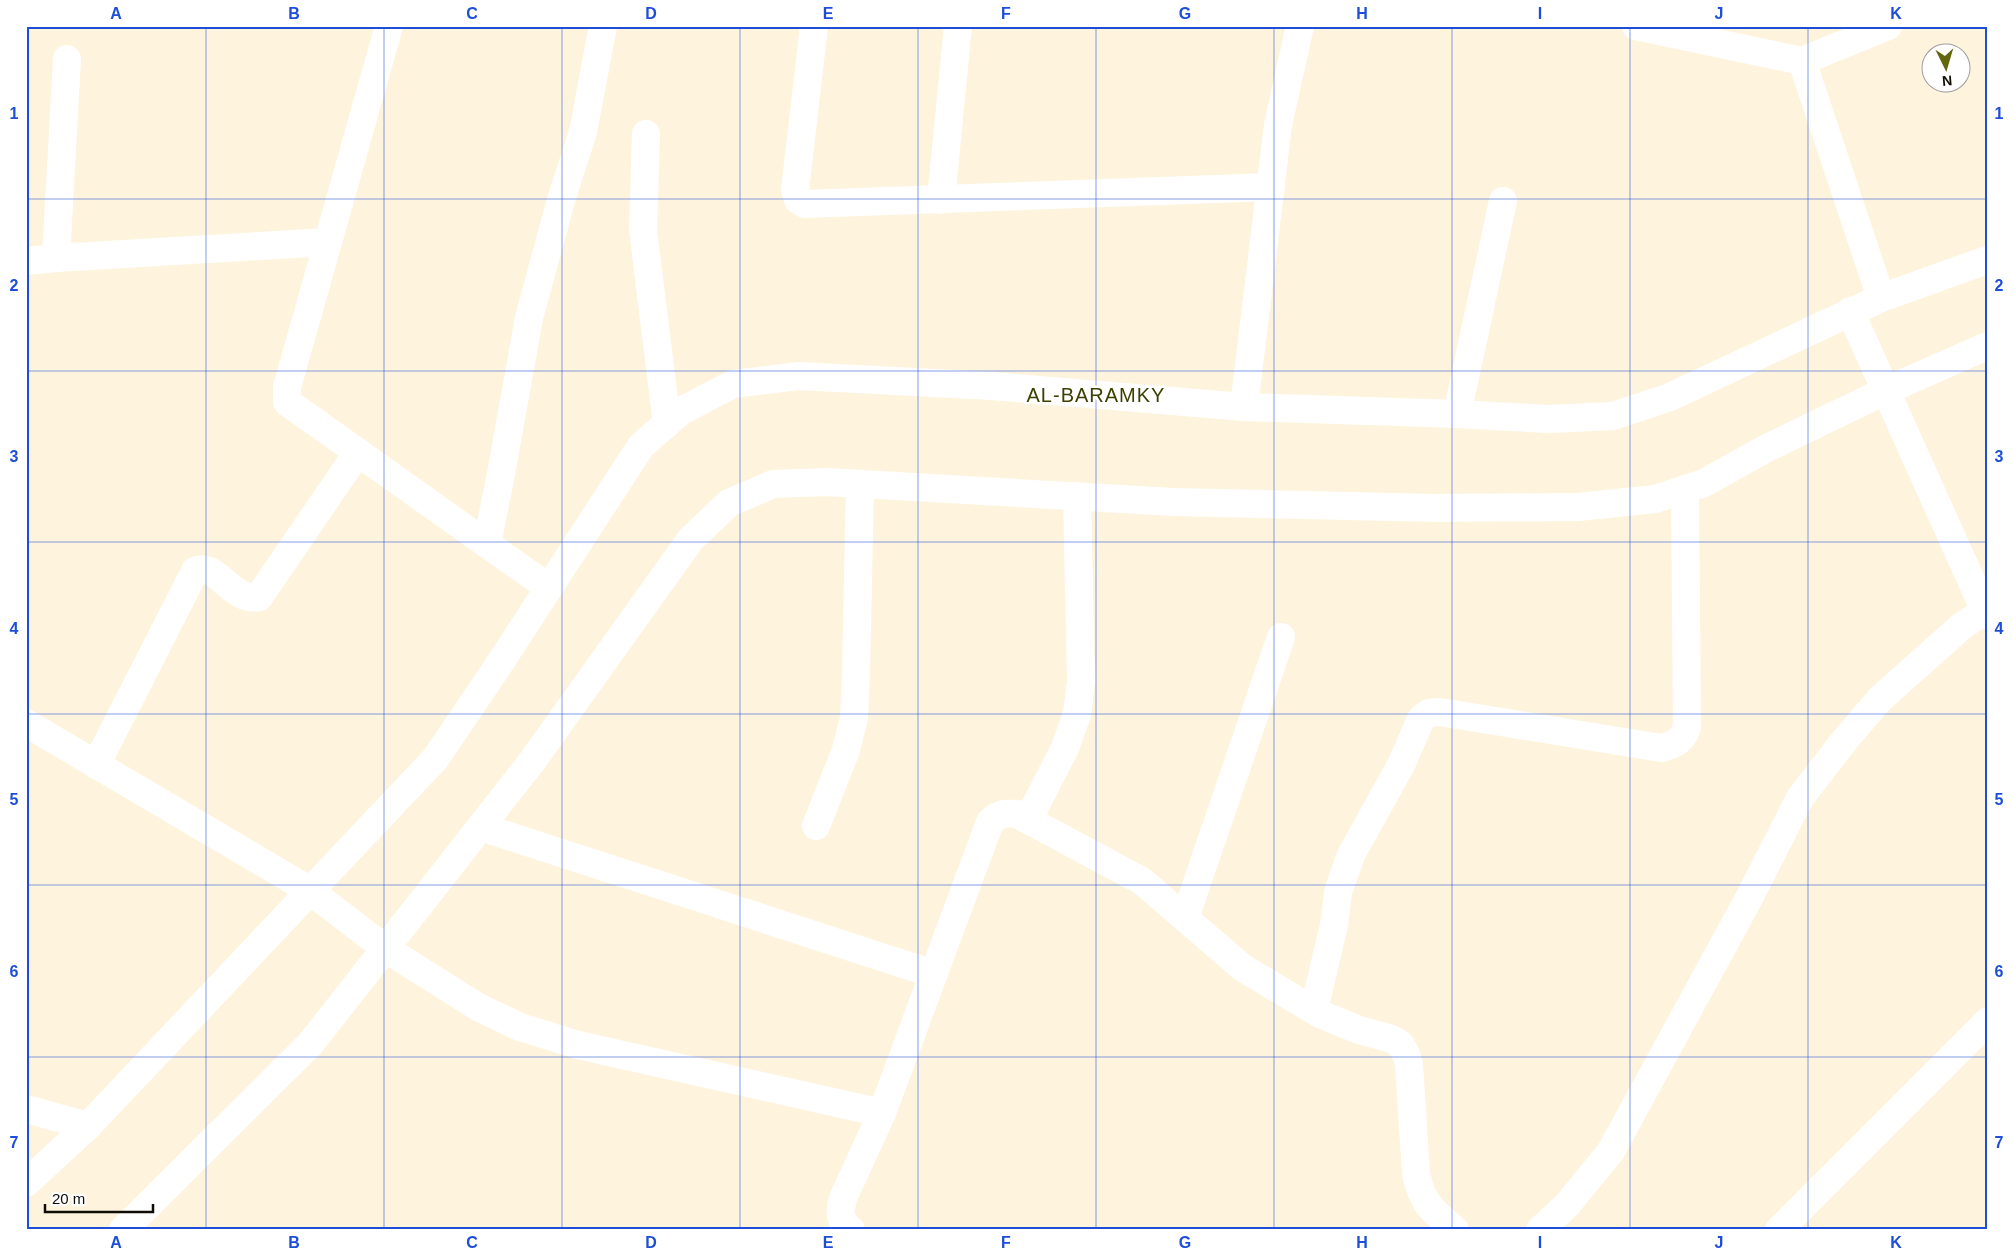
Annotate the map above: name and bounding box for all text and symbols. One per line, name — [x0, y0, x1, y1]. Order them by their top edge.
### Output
text: A — [110, 5, 122, 22]
text: B — [288, 5, 300, 22]
text: C — [466, 5, 478, 22]
text: D — [645, 5, 657, 22]
text: E — [823, 5, 834, 22]
text: F — [1001, 5, 1011, 22]
text: G — [1179, 5, 1191, 22]
text: H — [1356, 5, 1368, 22]
text: I — [1538, 5, 1542, 22]
text: J — [1715, 5, 1723, 22]
text: K — [1890, 5, 1902, 22]
north arrow — [1920, 42, 1970, 92]
text: N — [1941, 73, 1953, 89]
text: 1 — [10, 105, 19, 122]
text: 1 — [1995, 105, 2004, 122]
text: 2 — [10, 277, 19, 294]
text: 2 — [1995, 277, 2004, 294]
district label: AL-BARAMKY — [1027, 384, 1165, 406]
text: 3 — [10, 448, 19, 465]
text: 3 — [1995, 448, 2004, 465]
text: 4 — [10, 620, 19, 637]
text: 4 — [1995, 620, 2004, 637]
text: 5 — [10, 791, 19, 808]
text: 5 — [1995, 791, 2004, 808]
text: 6 — [10, 963, 19, 980]
text: 6 — [1995, 963, 2004, 980]
text: 7 — [10, 1134, 19, 1151]
text: 7 — [1995, 1134, 2004, 1151]
scale bar — [45, 1181, 152, 1213]
text: 20 m — [52, 1190, 85, 1207]
text: A — [110, 1234, 122, 1251]
text: B — [288, 1234, 300, 1251]
text: C — [466, 1234, 478, 1251]
text: D — [645, 1234, 657, 1251]
text: E — [823, 1234, 834, 1251]
text: F — [1001, 1234, 1011, 1251]
text: G — [1179, 1234, 1191, 1251]
text: H — [1356, 1234, 1368, 1251]
text: I — [1538, 1234, 1542, 1251]
text: J — [1715, 1234, 1723, 1251]
text: K — [1890, 1234, 1902, 1251]

